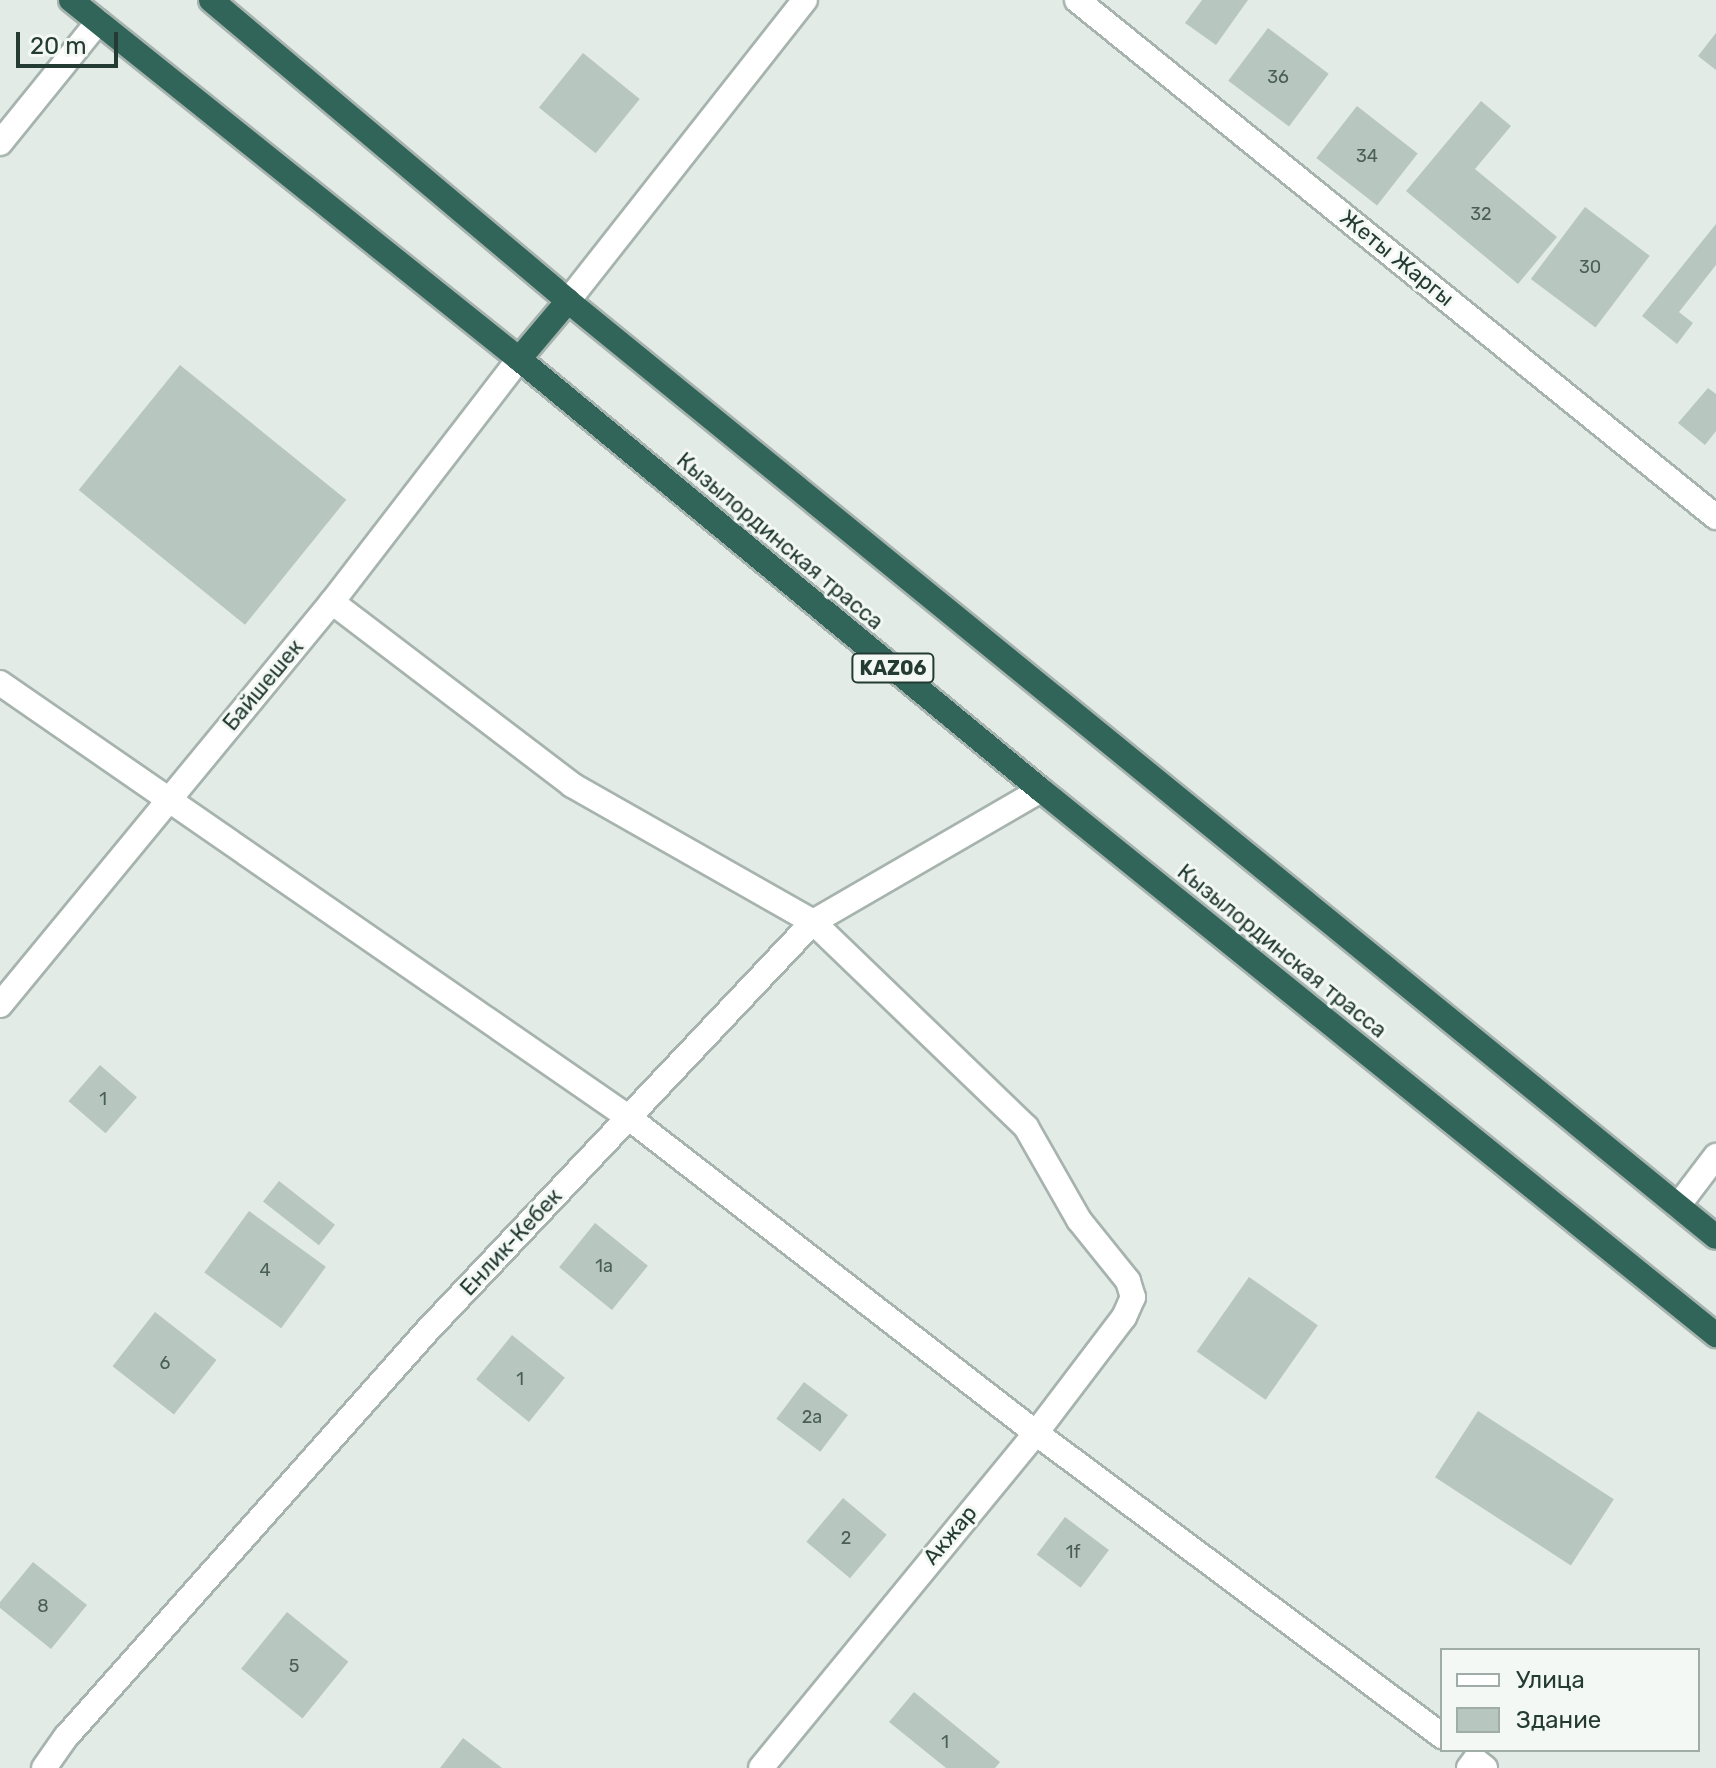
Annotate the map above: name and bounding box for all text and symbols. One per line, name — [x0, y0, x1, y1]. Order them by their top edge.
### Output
scale bar — [20, 16, 122, 66]
text: 20 m — [30, 32, 87, 60]
house number: 36 — [1267, 66, 1289, 88]
house number: 34 — [1356, 145, 1378, 167]
house number: 32 — [1470, 203, 1492, 225]
street label: Жеты Жаргы — [1335, 204, 1459, 312]
house number: 30 — [1579, 256, 1601, 278]
street label: Кызылординская трасса — [671, 447, 889, 635]
street label: Байшешек — [217, 634, 309, 736]
road number: KАZ06 — [851, 652, 935, 684]
street label: Кызылординская трасса — [1172, 858, 1392, 1044]
house number: 1 — [99, 1088, 107, 1110]
street label: Енлик-Кебек — [455, 1183, 567, 1301]
house number: 1а — [595, 1255, 613, 1277]
house number: 4 — [259, 1259, 271, 1281]
house number: 6 — [160, 1352, 170, 1374]
house number: 1 — [516, 1368, 524, 1390]
house number: 2а — [802, 1406, 822, 1428]
street label: Акжар — [918, 1500, 982, 1570]
house number: 2 — [841, 1527, 851, 1549]
house number: 1f — [1066, 1541, 1080, 1563]
house number: 8 — [37, 1595, 49, 1617]
legend — [1440, 1648, 1700, 1752]
house number: 5 — [289, 1655, 299, 1677]
text: Улица — [1516, 1666, 1585, 1694]
text: Здание — [1516, 1706, 1601, 1734]
house number: 1 — [941, 1731, 949, 1753]

